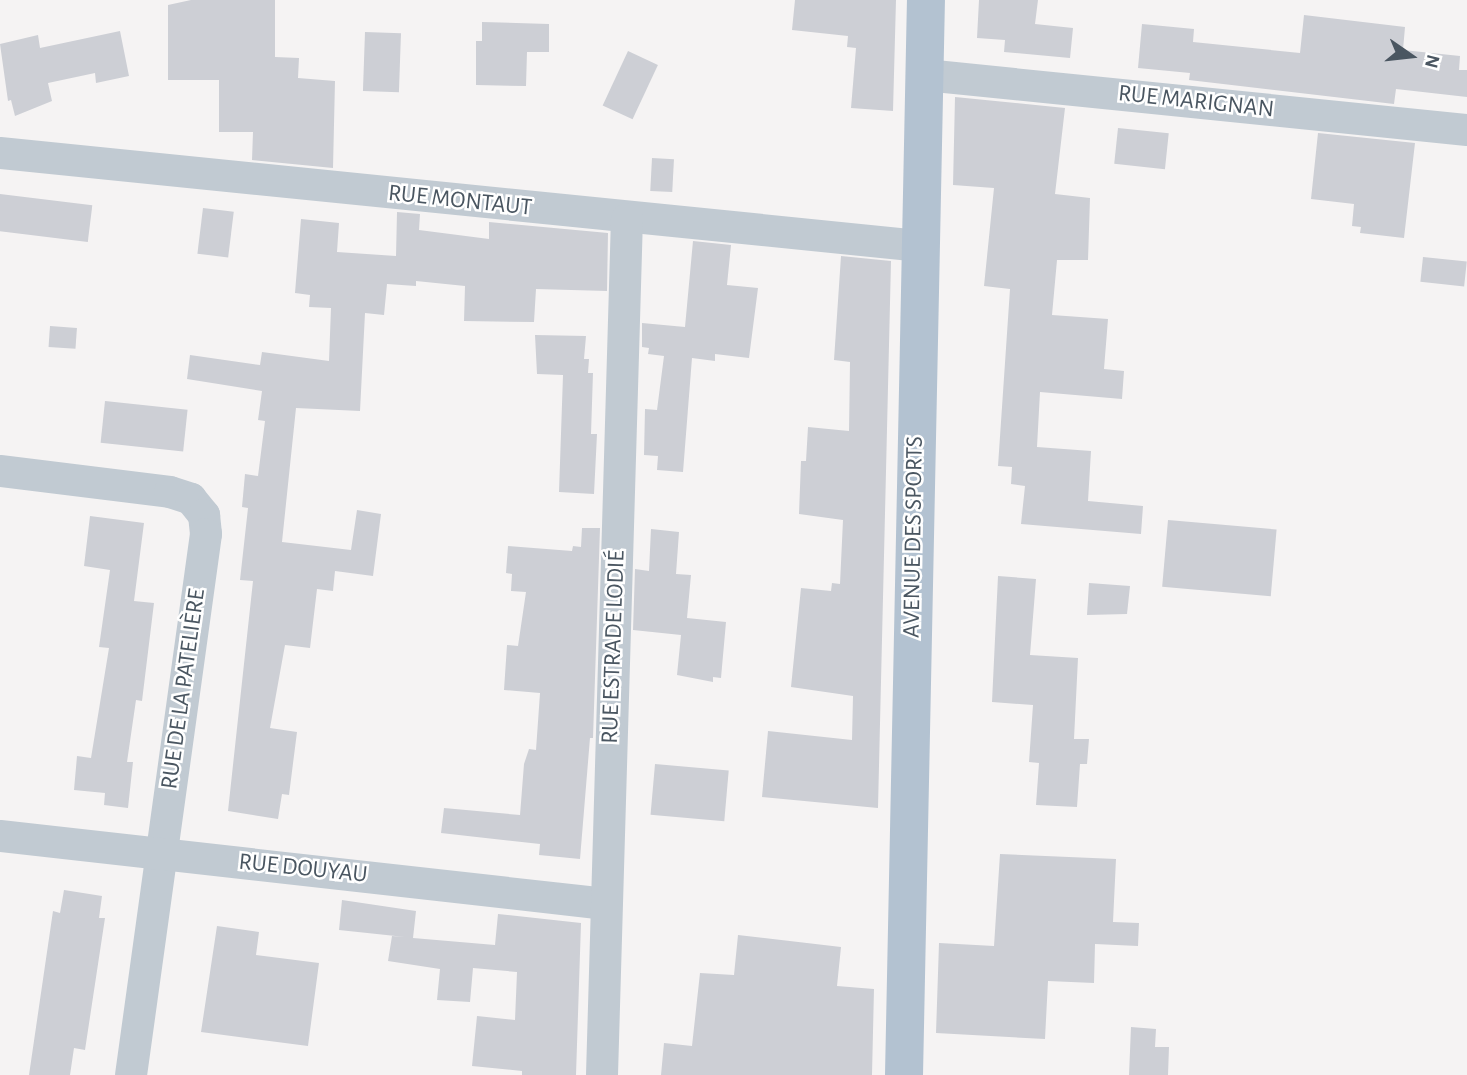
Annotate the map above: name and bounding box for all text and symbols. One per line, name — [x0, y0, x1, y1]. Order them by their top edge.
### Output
north arrow — [1376, 21, 1446, 91]
text: N — [1421, 52, 1443, 70]
street label: RUE MARIGNAN — [1117, 79, 1275, 125]
street label: RUE MONTAUT — [387, 179, 533, 223]
street label: AVENUE DES SPORTS — [898, 436, 930, 638]
street label: RUE ESTRADE LODIÉ — [596, 550, 632, 744]
street label: RUE DE LA PATELIÈRE — [156, 587, 212, 791]
street label: RUE DOUYAU — [237, 848, 369, 890]

